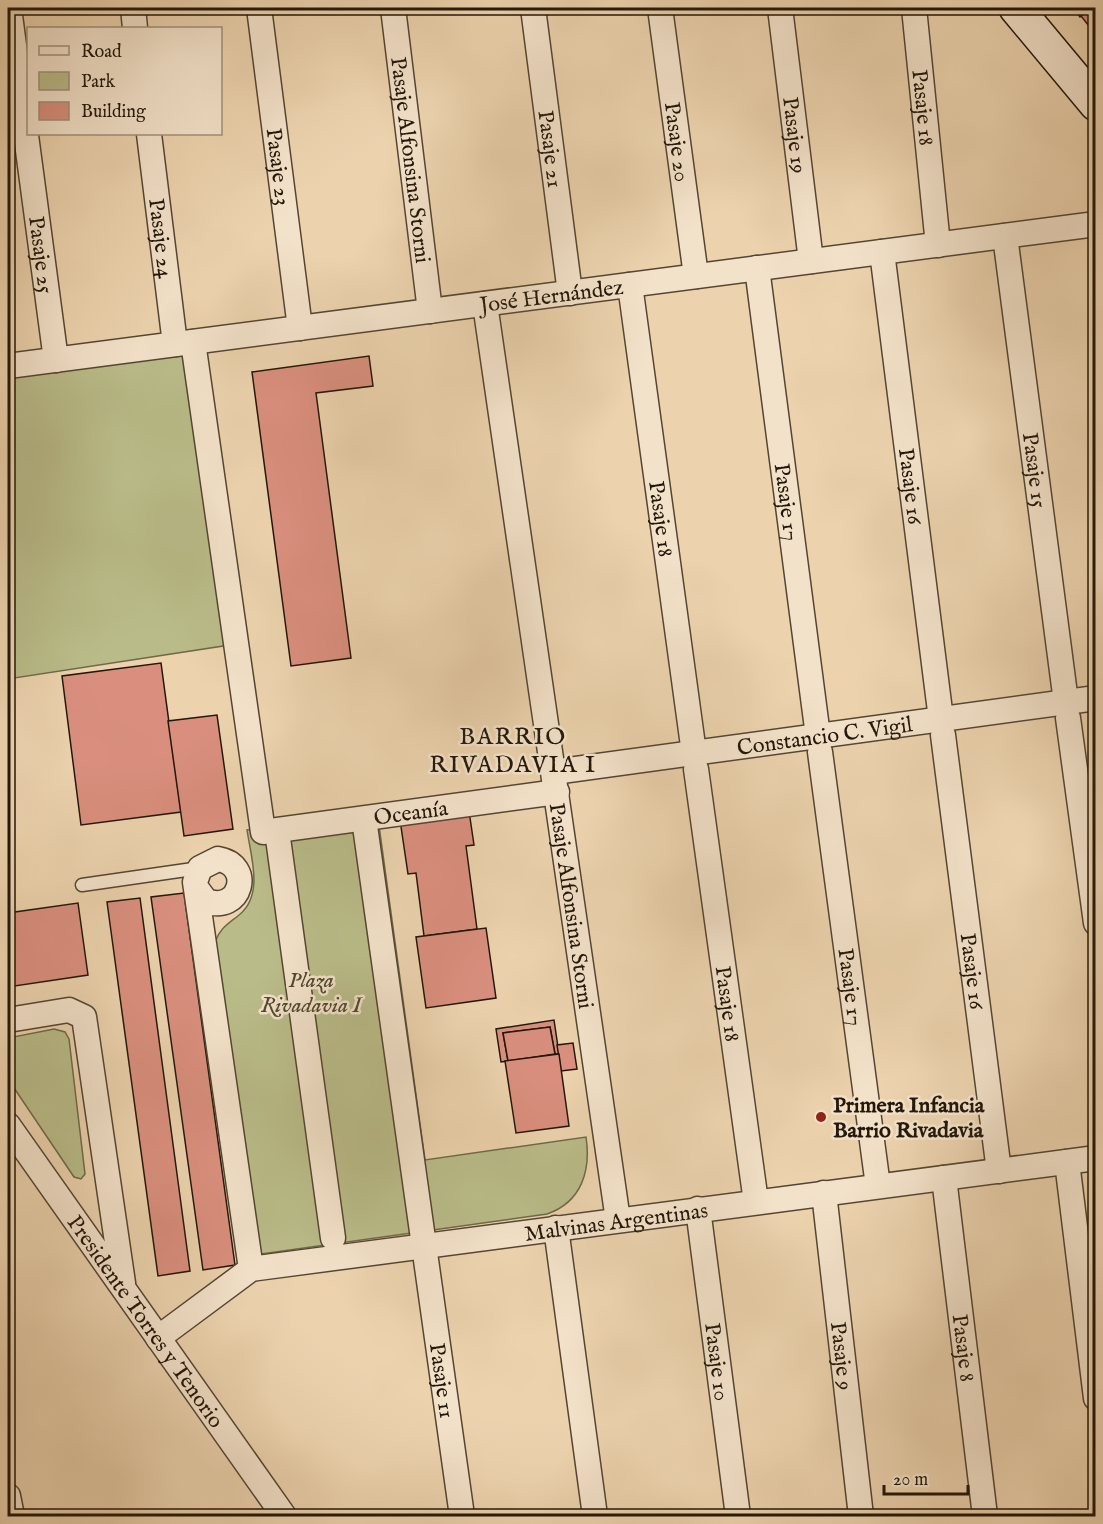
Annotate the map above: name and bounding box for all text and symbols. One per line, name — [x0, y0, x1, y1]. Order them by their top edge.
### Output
legend — [27, 27, 222, 135]
text: Road — [81, 41, 122, 64]
street label: Pasaje Alfonsina Storni — [383, 55, 436, 265]
street label: Pasaje 18 — [904, 68, 940, 147]
text: Park — [81, 71, 116, 94]
street label: Pasaje 19 — [775, 95, 812, 175]
street label: Pasaje 20 — [657, 100, 695, 184]
text: Building — [81, 101, 146, 124]
street label: Pasaje 21 — [530, 109, 568, 190]
street label: Pasaje 23 — [259, 126, 296, 207]
street label: Pasaje 24 — [141, 197, 179, 280]
street label: Pasaje 25 — [21, 215, 59, 295]
street label: José Hernández — [475, 274, 625, 321]
street label: Pasaje 15 — [1015, 431, 1052, 510]
street label: Pasaje 16 — [891, 446, 928, 527]
street label: Pasaje 17 — [767, 462, 804, 543]
street label: Pasaje 18 — [641, 479, 679, 559]
street label: Constancio C. Vigil — [735, 711, 914, 763]
district label: BARRIO RIVADAVIA I — [429, 722, 597, 781]
street label: Oceanía — [372, 795, 450, 833]
street label: Pasaje Alfonsina Storni — [542, 801, 599, 1011]
street label: Pasaje 16 — [953, 931, 990, 1012]
street label: Pasaje 17 — [830, 947, 868, 1028]
street label: Pasaje 18 — [707, 964, 746, 1044]
park label: Plaza Rivadavia I — [261, 967, 364, 1020]
place label: Primera Infancia Barrio Rivadavia — [833, 1092, 985, 1145]
marker: Primera Infancia Barrio Rivadavia — [814, 1110, 828, 1124]
street label: Malvinas Argentinas — [523, 1197, 710, 1249]
street label: Presidente Torres y Tenorio — [60, 1210, 230, 1434]
street label: Pasaje 8 — [945, 1312, 981, 1384]
street label: Pasaje 9 — [823, 1320, 859, 1392]
street label: Pasaje 10 — [697, 1321, 735, 1403]
street label: Pasaje 11 — [422, 1341, 460, 1420]
scale bar — [884, 1458, 968, 1496]
text: 20 m — [893, 1469, 928, 1492]

